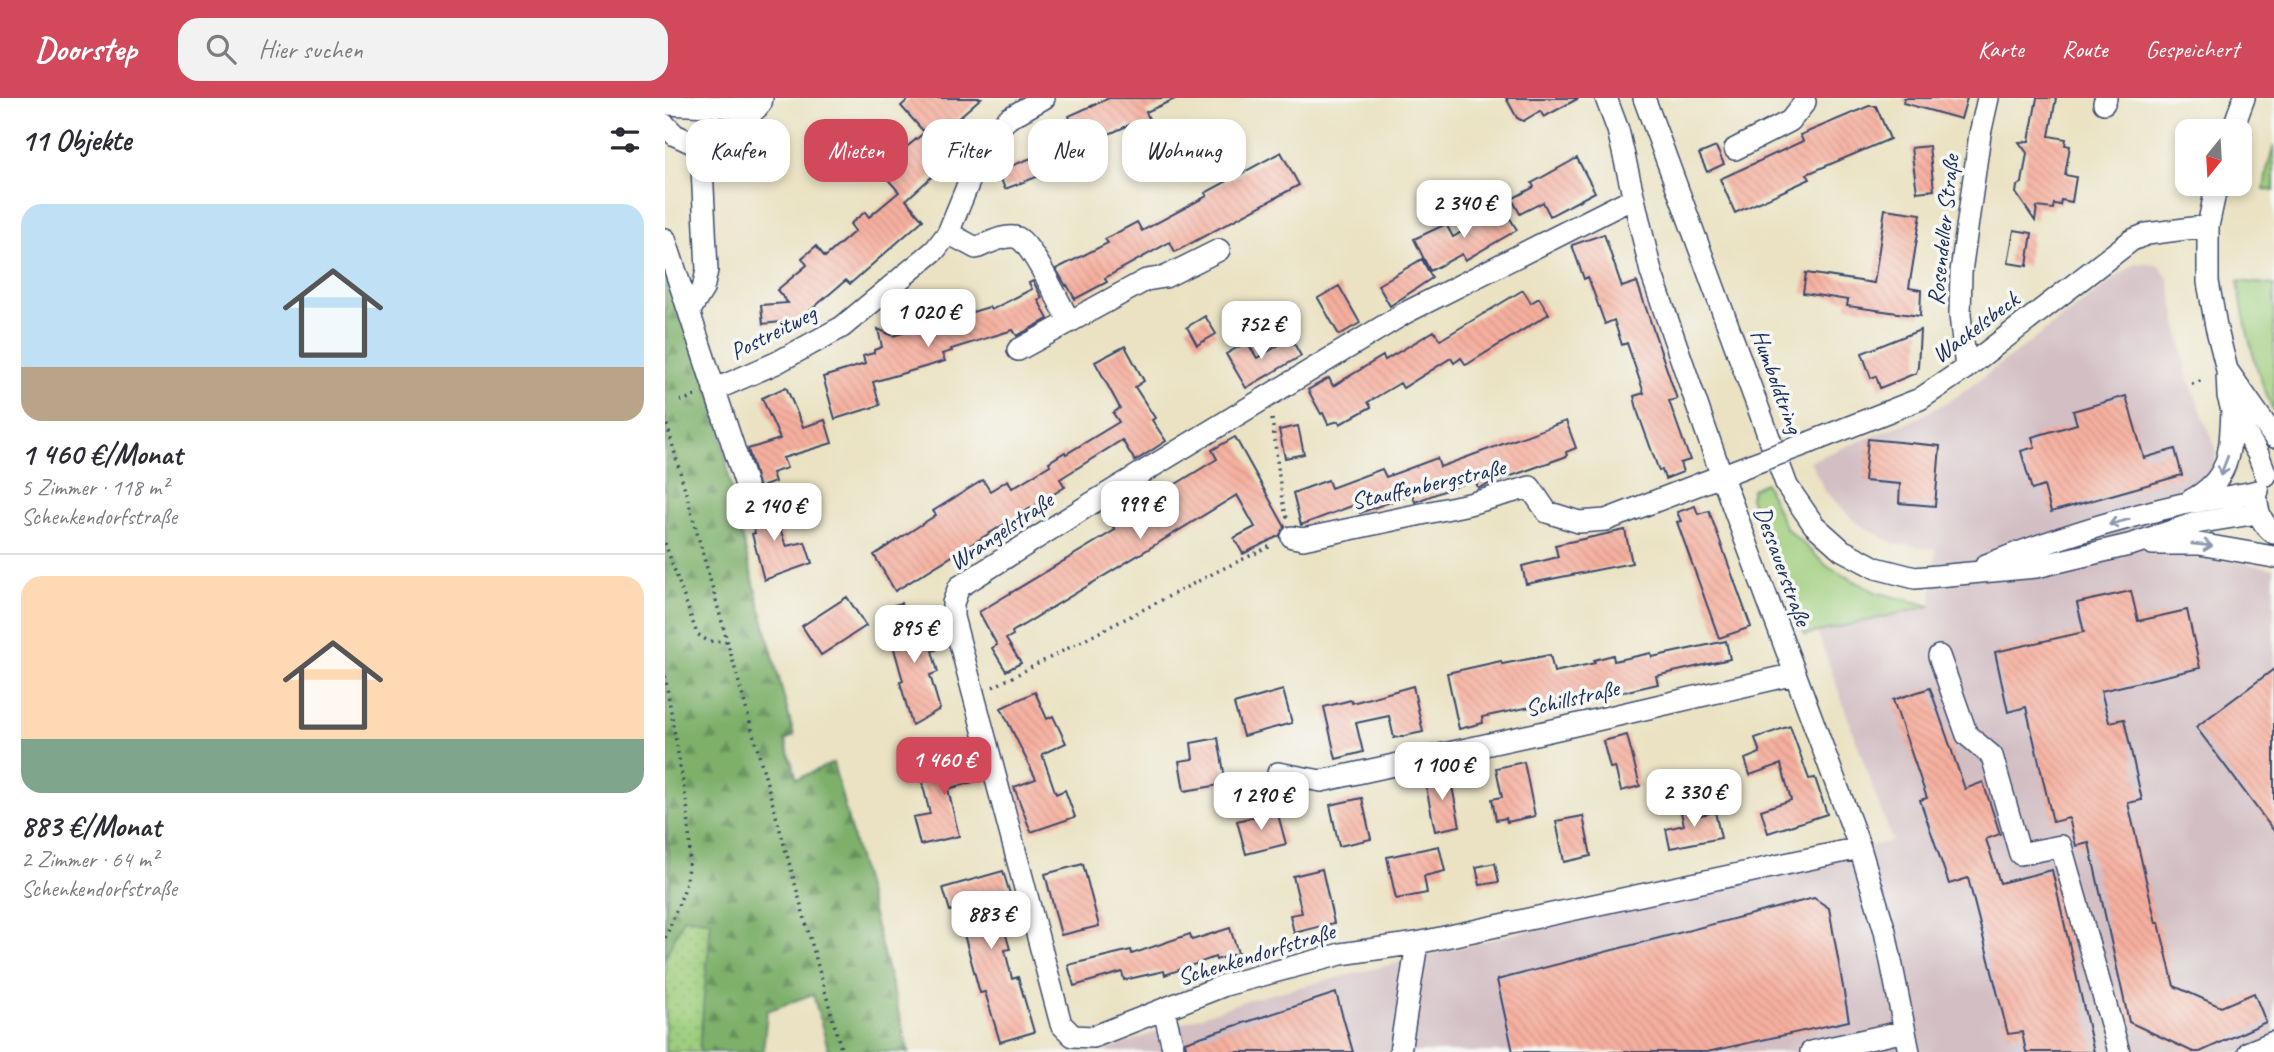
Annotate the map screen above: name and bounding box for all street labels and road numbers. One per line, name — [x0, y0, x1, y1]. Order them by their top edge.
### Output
street label: Rosendeller Straße — [1920, 151, 1966, 307]
street label: Wackelsbeck — [1926, 283, 2026, 369]
street label: Postreitweg — [725, 297, 822, 366]
street label: Humboldtring — [1744, 325, 1811, 439]
street label: Stauffenbergstraße — [1348, 451, 1510, 516]
street label: Wrangelstraße — [943, 484, 1061, 577]
street label: Dessauerstraße — [1748, 502, 1819, 632]
street label: Schillstraße — [1522, 672, 1624, 723]
street label: Schenkendorfstraße — [1174, 915, 1340, 992]

